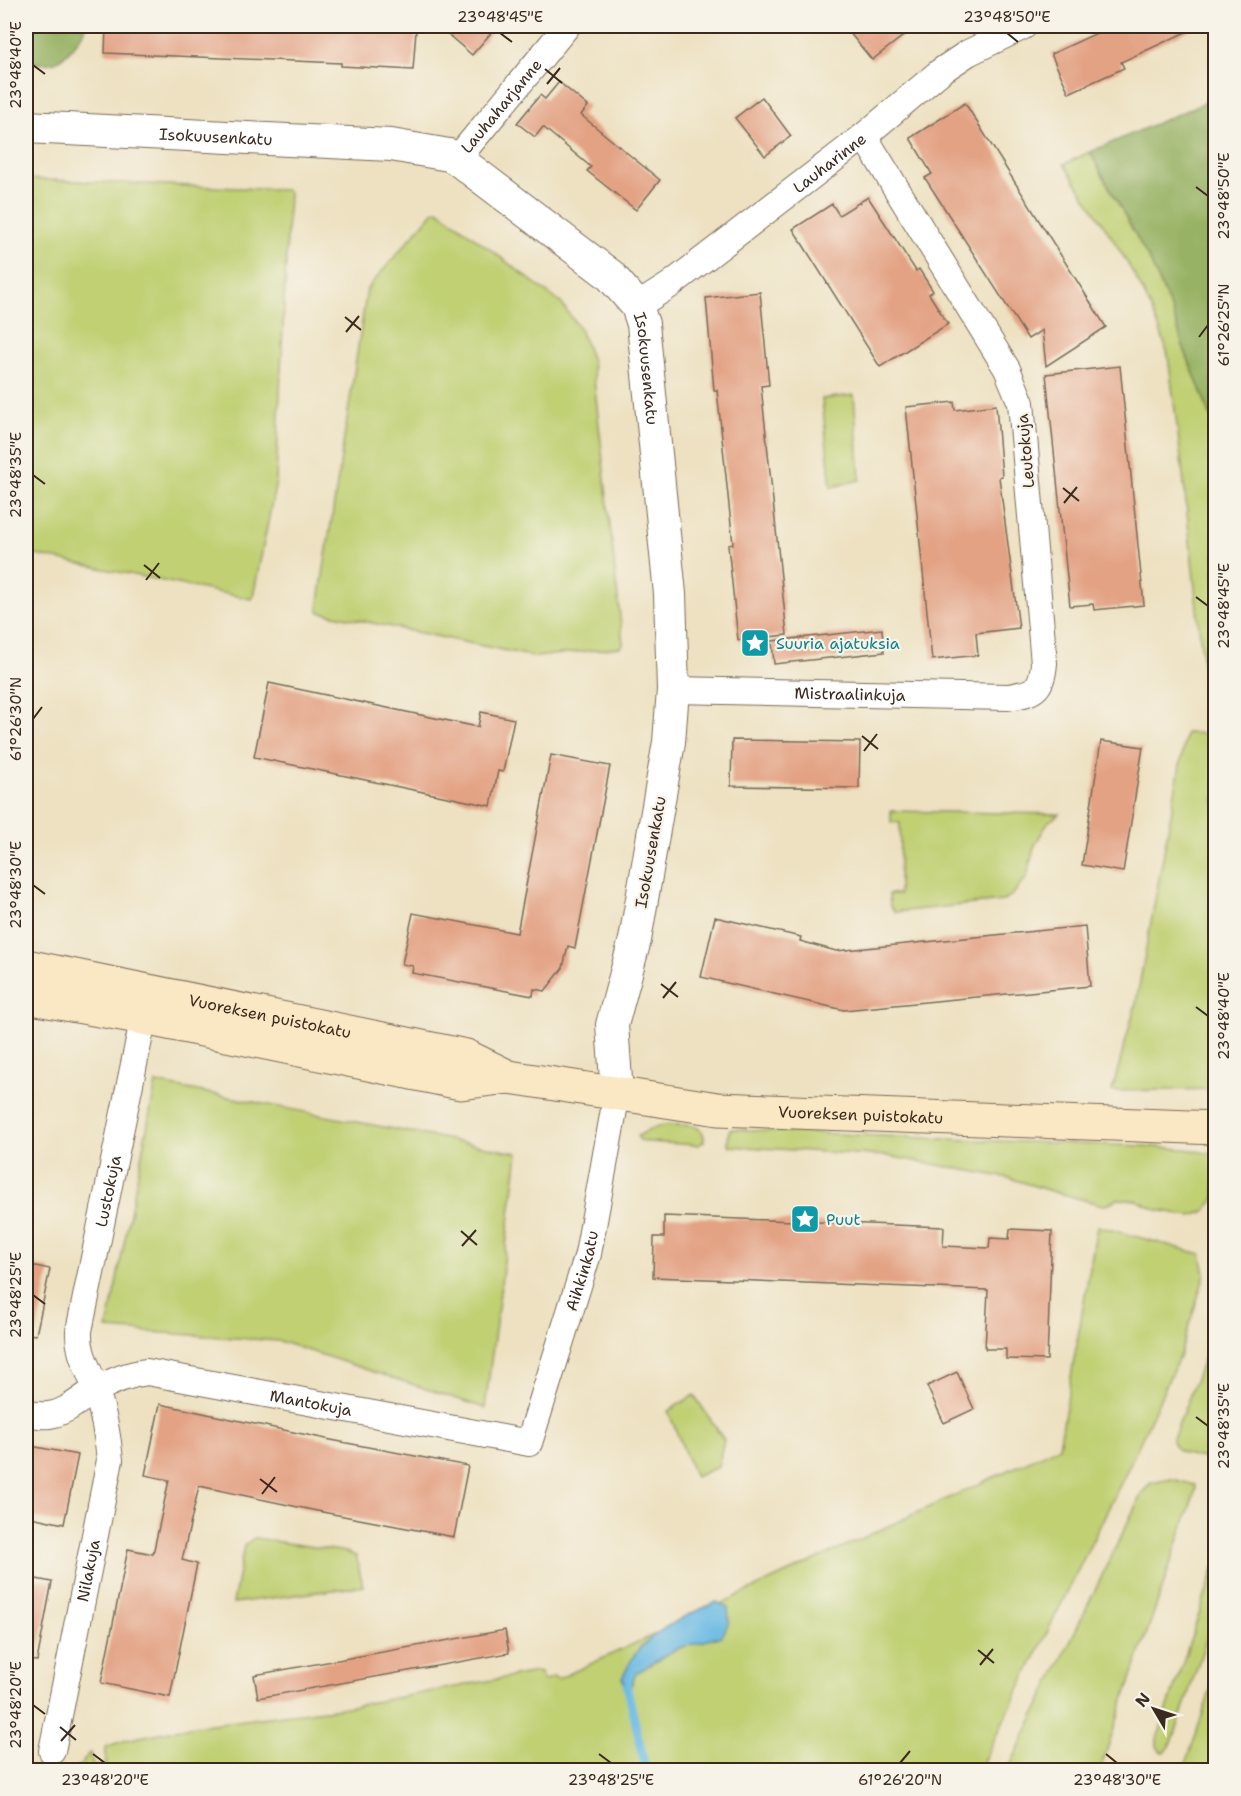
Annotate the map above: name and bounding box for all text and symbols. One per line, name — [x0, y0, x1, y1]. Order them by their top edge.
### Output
text: 23°48'45"E — [457, 7, 543, 27]
text: 23°48'50"E — [963, 7, 1051, 27]
text: 23°48'40"E — [6, 21, 26, 109]
street label: Lauhaharjanne — [456, 54, 547, 158]
street label: Isokuusenkatu — [159, 124, 273, 150]
street label: Lauharinne — [789, 128, 871, 198]
text: 23°48'50"E — [1214, 152, 1234, 240]
text: 61°26'25"N — [1214, 284, 1234, 366]
street label: Isokuusenkatu — [629, 309, 663, 426]
street label: Leutokuja — [1012, 413, 1039, 489]
text: 23°48'35"E — [6, 432, 26, 518]
text: 23°48'45"E — [1214, 563, 1234, 649]
place icon: Suuria ajatuksia — [739, 627, 771, 659]
place label: Suuria ajatuksia — [776, 633, 900, 654]
text: 61°26'30"N — [6, 677, 26, 761]
street label: Mistraalinkuja — [794, 683, 906, 706]
street label: Isokuusenkatu — [630, 794, 671, 910]
text: 23°48'30"E — [6, 841, 26, 929]
text: 23°48'40"E — [1214, 972, 1234, 1060]
street label: Vuoreksen puistokatu — [187, 990, 353, 1043]
street label: Vuoreksen puistokatu — [778, 1101, 944, 1129]
street label: Lustokuja — [91, 1153, 126, 1229]
place icon: Puut — [789, 1203, 821, 1235]
place label: Puut — [826, 1209, 860, 1230]
street label: Aihkinkatu — [561, 1229, 603, 1314]
text: 23°48'25"E — [6, 1252, 26, 1338]
text: 23°48'35"E — [1214, 1383, 1234, 1469]
street label: Mantokuja — [268, 1385, 354, 1421]
street label: Nilakuja — [72, 1537, 105, 1604]
text: 23°48'20"E — [6, 1661, 26, 1749]
north arrow — [1124, 1679, 1184, 1739]
text: N — [1131, 1688, 1155, 1711]
text: 23°48'20"E — [61, 1770, 149, 1790]
text: 23°48'25"E — [568, 1770, 654, 1790]
text: 61°26'20"N — [858, 1770, 942, 1790]
text: 23°48'30"E — [1073, 1770, 1161, 1790]

